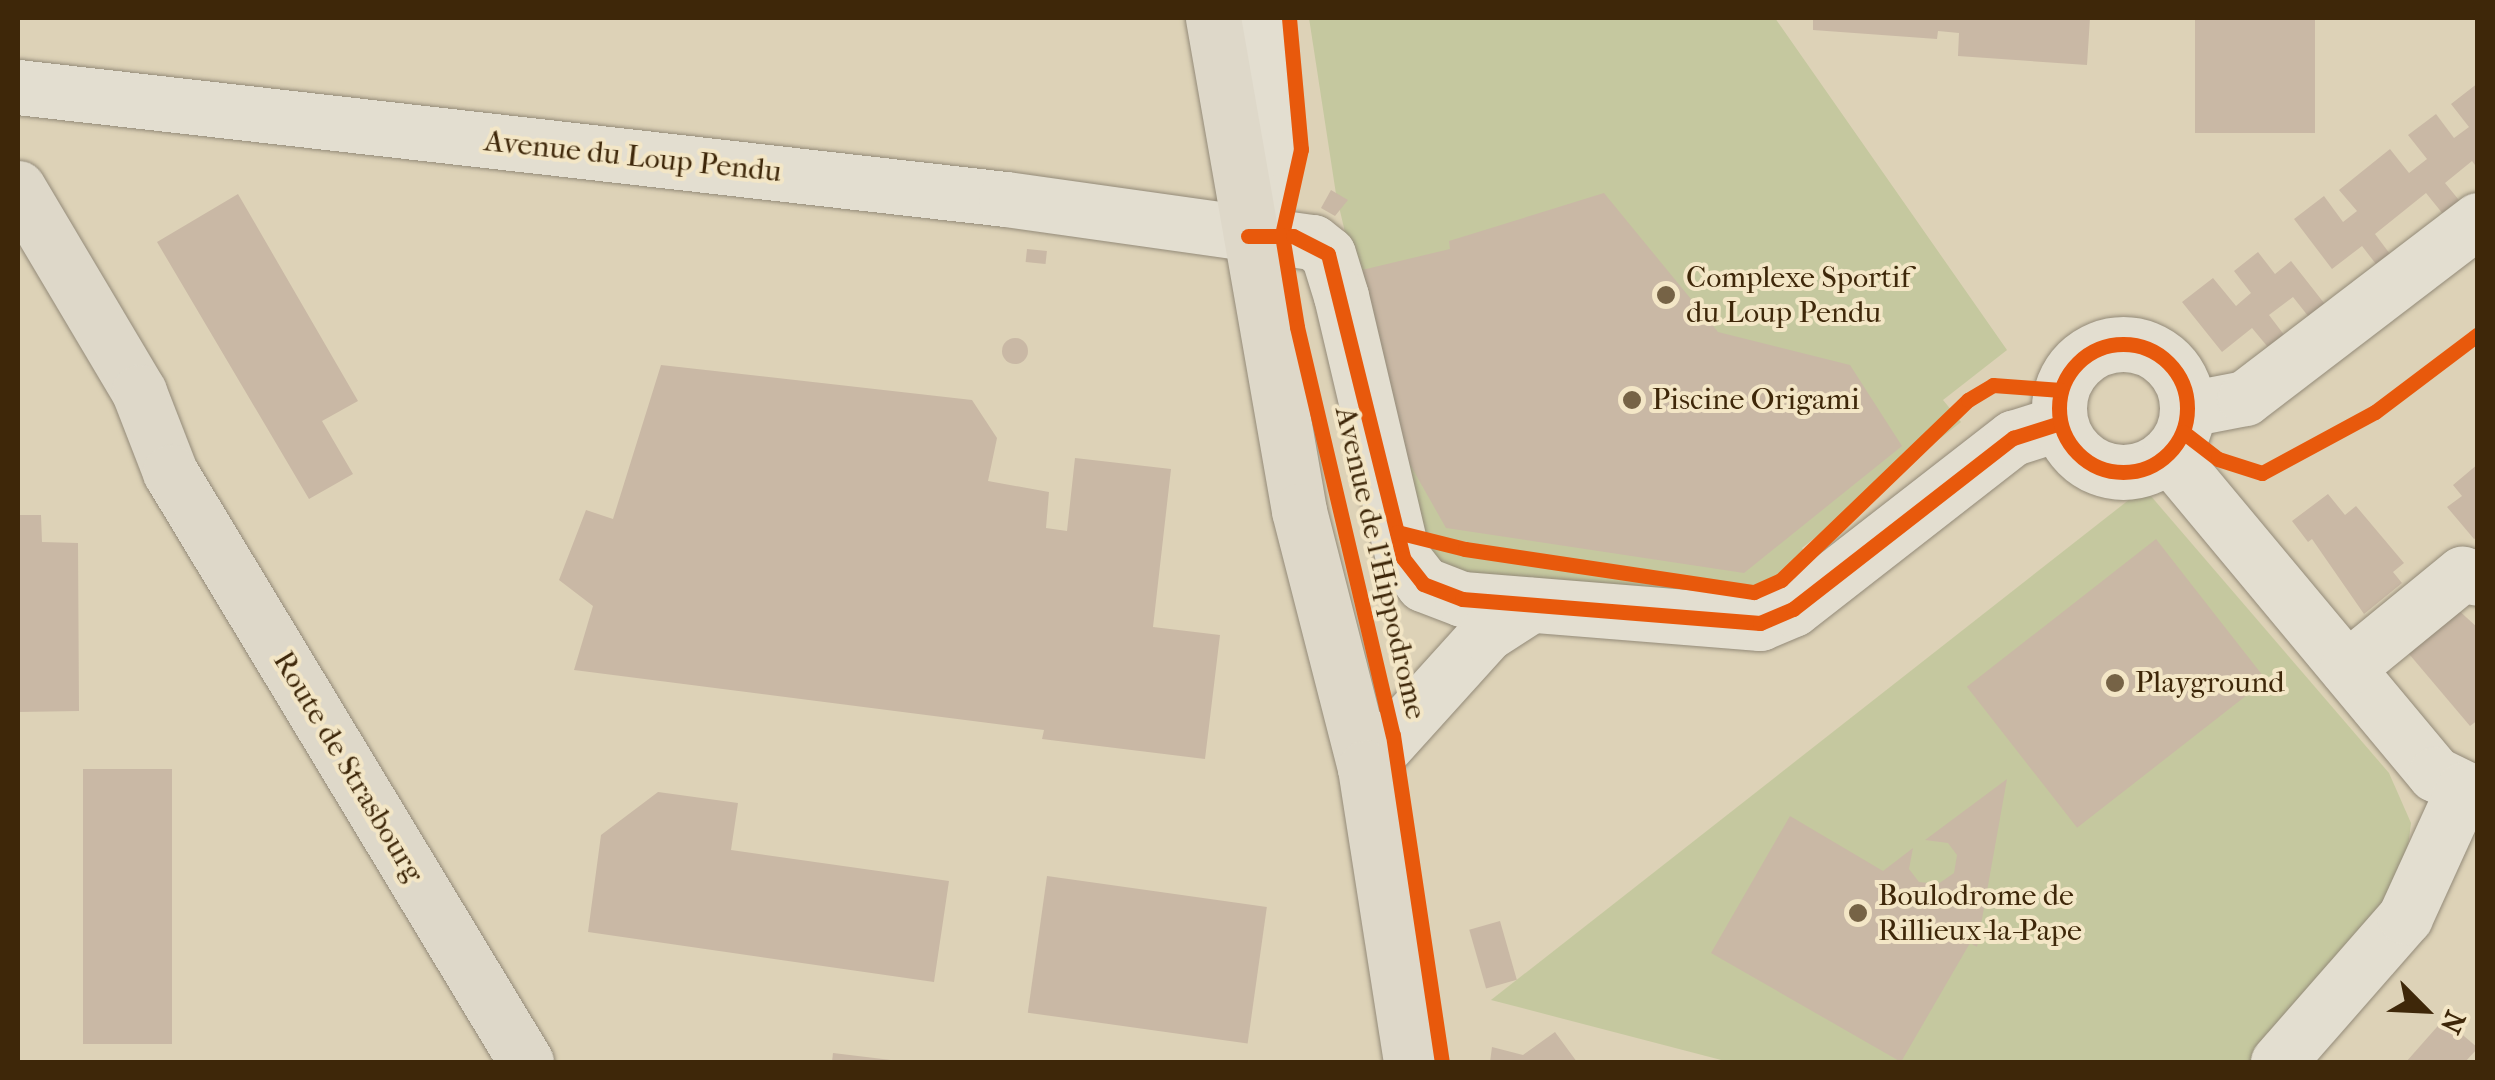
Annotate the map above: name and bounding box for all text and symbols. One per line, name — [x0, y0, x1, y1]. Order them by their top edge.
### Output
street label: Avenue du Loup Pendu — [483, 123, 783, 191]
place label: Complexe Sportif du Loup Pendu — [1686, 260, 1910, 330]
marker: Complexe Sportif du Loup Pendu — [1655, 284, 1677, 306]
place label: Piscine Origami — [1652, 382, 1860, 418]
marker: Piscine Origami — [1621, 389, 1643, 411]
street label: Avenue de l'Hippodrome — [1327, 403, 1433, 723]
street label: Route de Strasbourg — [265, 645, 431, 889]
place label: Playground — [2135, 665, 2285, 701]
marker: Playground — [2104, 672, 2126, 694]
place label: Boulodrome de Rillieux-la-Pape — [1878, 878, 2082, 948]
marker: Boulodrome de Rillieux-la-Pape — [1847, 902, 1869, 924]
north arrow — [2375, 960, 2475, 1060]
text: N — [2433, 1006, 2472, 1039]

